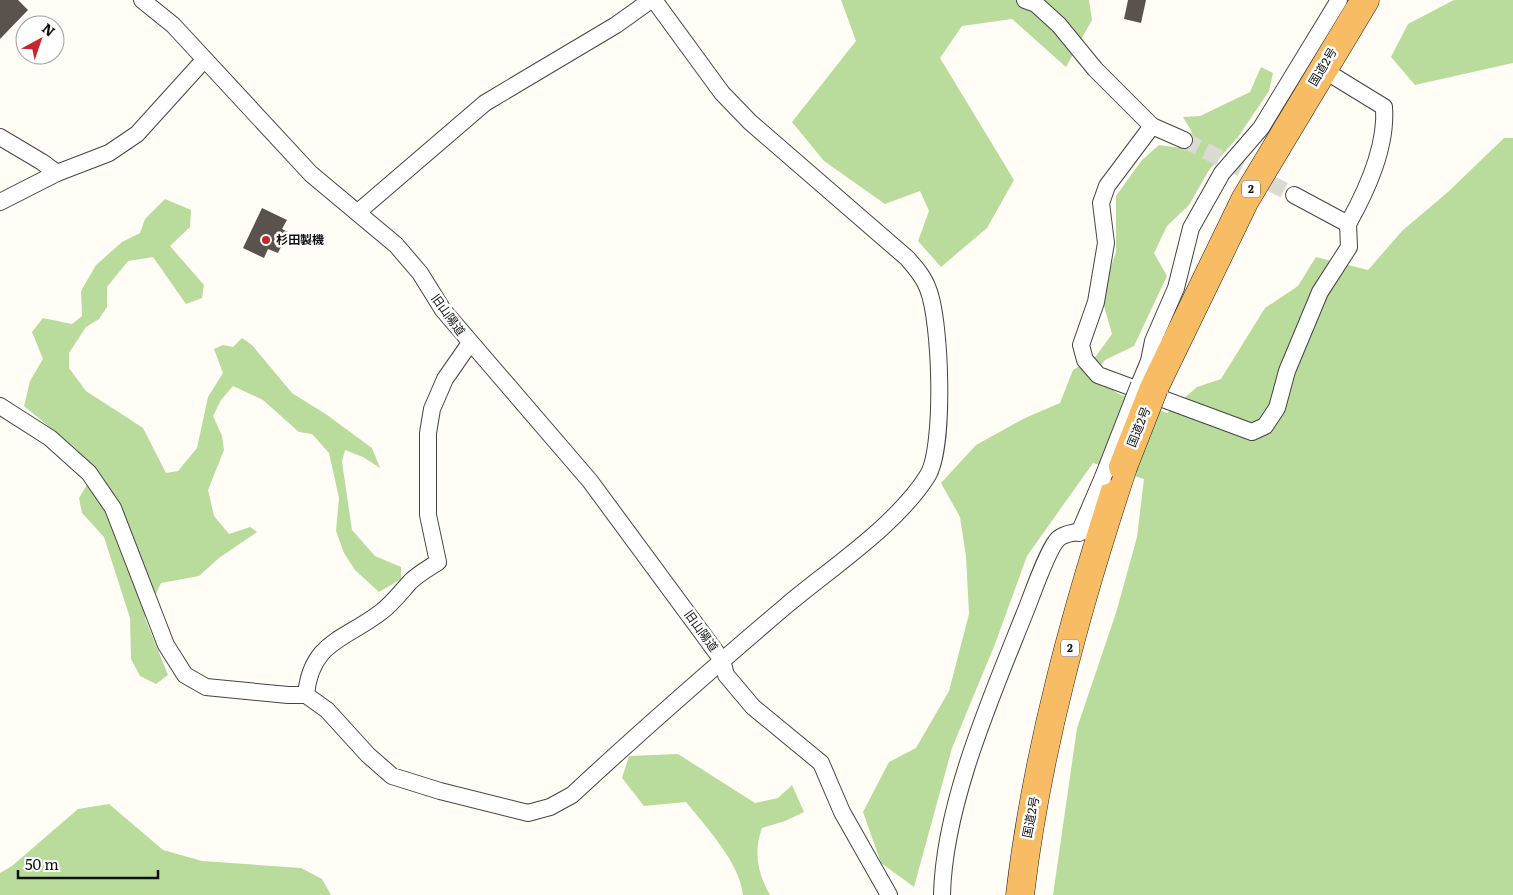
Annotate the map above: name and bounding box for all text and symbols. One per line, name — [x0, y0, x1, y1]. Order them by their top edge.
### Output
north arrow — [15, 15, 65, 65]
text: N — [38, 18, 60, 41]
street label: 国道2号 — [1304, 44, 1341, 89]
road number: 2 — [1242, 180, 1260, 198]
place label: 杉田製機 — [276, 230, 324, 248]
marker: 杉田製機 — [260, 234, 272, 246]
street label: 旧山陽道 — [427, 290, 470, 339]
street label: 国道2号 — [1122, 404, 1154, 450]
street label: 旧山陽道 — [680, 606, 723, 655]
road number: 2 — [1061, 640, 1079, 656]
street label: 国道2号 — [1017, 794, 1043, 839]
scale bar — [18, 848, 158, 880]
text: 50 m — [25, 852, 59, 875]

